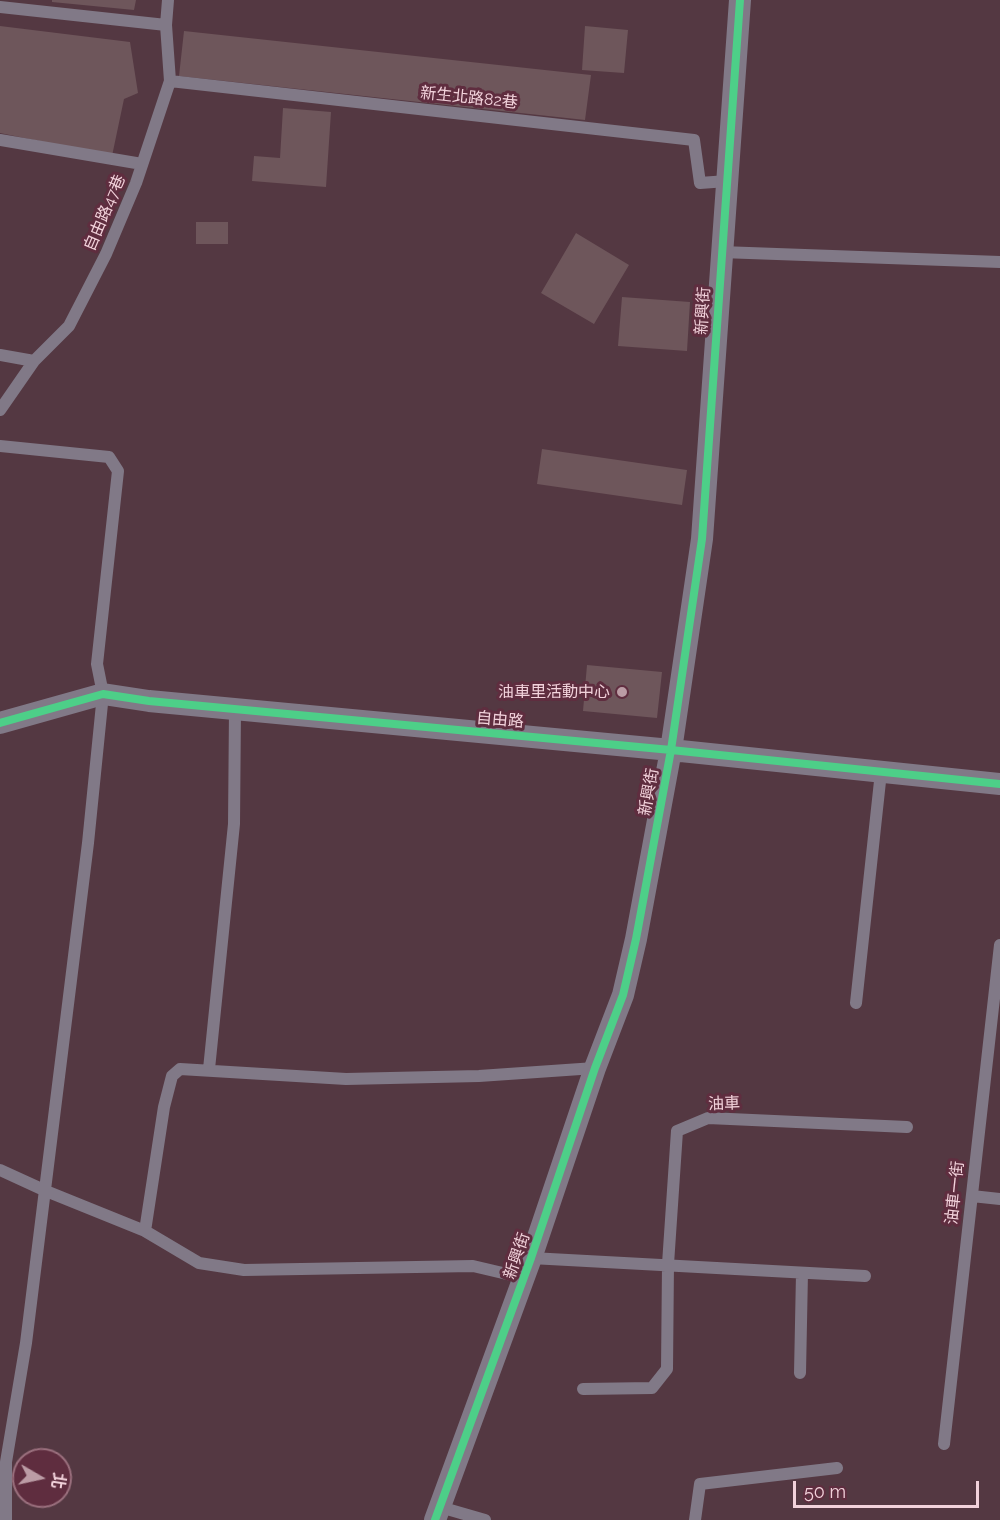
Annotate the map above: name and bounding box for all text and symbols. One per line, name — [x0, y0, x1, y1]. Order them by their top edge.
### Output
street label: 新生北路82巷 — [419, 83, 519, 113]
street label: 自由路47巷 — [80, 172, 130, 254]
street label: 新興街 — [692, 286, 714, 336]
place label: 油車里活動中心 — [498, 682, 610, 702]
marker: 油車里活動中心 — [615, 685, 629, 699]
street label: 自由路 — [475, 708, 525, 732]
street label: 新興街 — [635, 767, 663, 817]
street label: 油車 — [708, 1094, 740, 1114]
street label: 油車一街 — [942, 1160, 968, 1226]
street label: 新興街 — [500, 1230, 534, 1282]
north arrow — [12, 1448, 72, 1508]
scale bar — [796, 1469, 982, 1507]
text: 北 — [48, 1471, 69, 1490]
text: 50 m — [804, 1481, 846, 1502]

